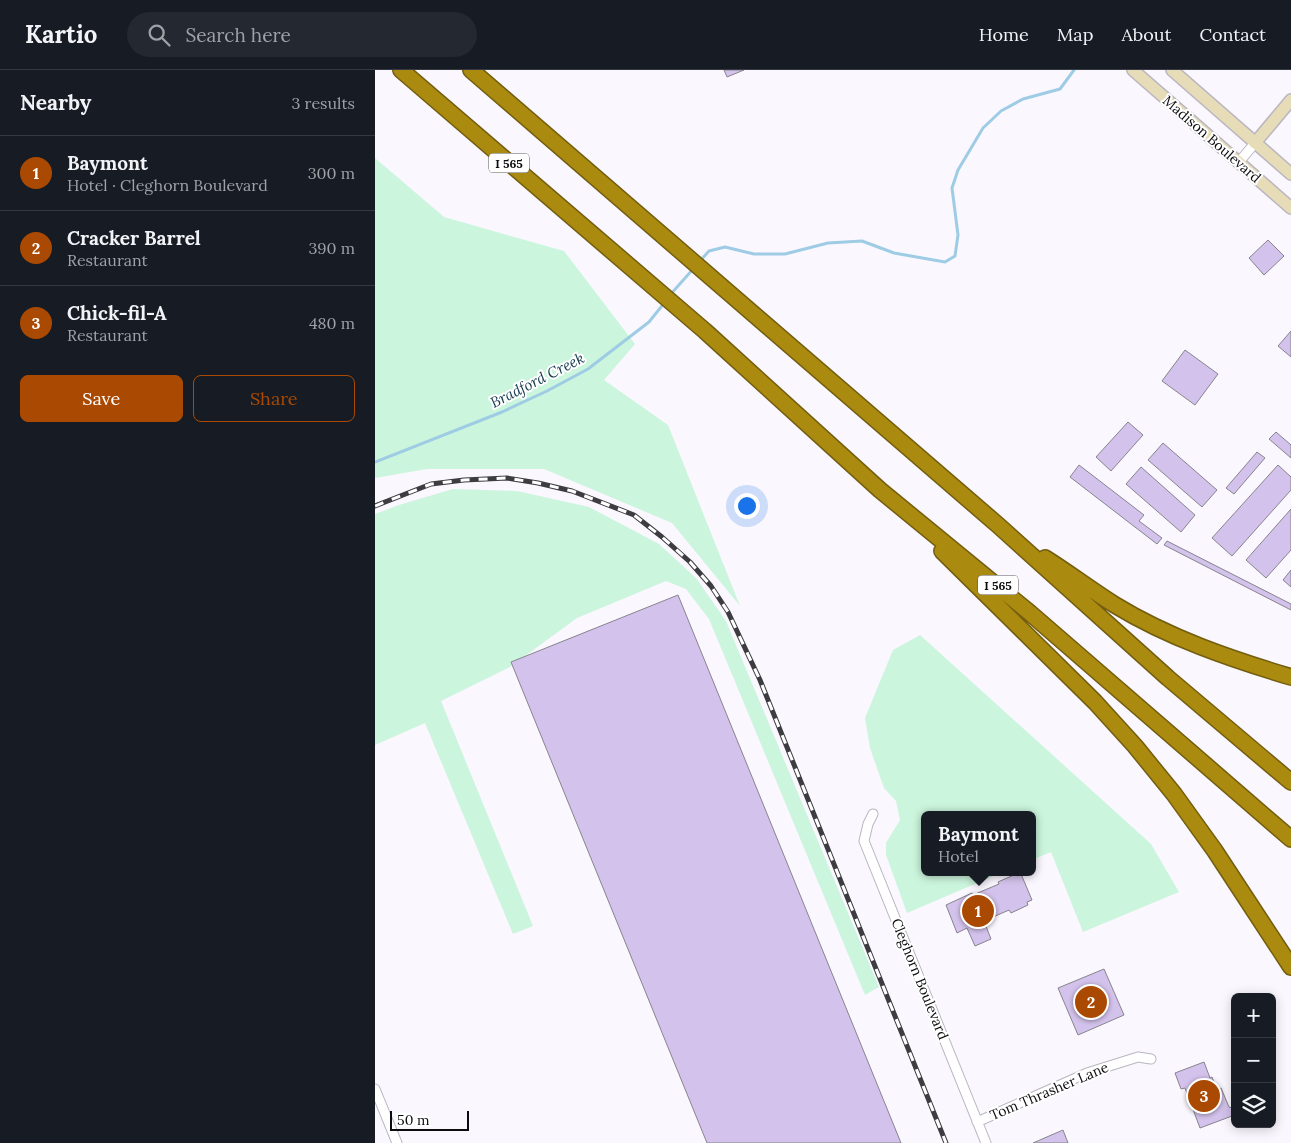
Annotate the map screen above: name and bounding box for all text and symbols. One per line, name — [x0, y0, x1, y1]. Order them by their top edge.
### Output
search box — [127, 12, 477, 57]
text: Kartio — [25, 19, 97, 50]
icon: search — [145, 21, 173, 49]
text: Search here — [185, 23, 291, 47]
text: Home — [979, 23, 1029, 46]
text: Map — [1057, 23, 1093, 46]
text: About — [1121, 23, 1171, 46]
text: Contact — [1199, 23, 1266, 46]
text: Nearby — [20, 89, 91, 116]
street label: Madison Boulevard — [1159, 91, 1265, 187]
text: 3 results — [291, 93, 355, 113]
text: Baymont — [67, 151, 148, 175]
road number: I 565 — [489, 154, 529, 172]
text: 1 — [33, 163, 39, 183]
text: 300 m — [308, 163, 355, 183]
text: Hotel · Cleghorn Boulevard — [67, 175, 268, 195]
text: Cracker Barrel — [67, 226, 201, 250]
text: 2 — [32, 238, 40, 258]
text: 390 m — [308, 238, 355, 258]
text: Restaurant — [67, 250, 148, 270]
text: Chick-fil-A — [67, 301, 167, 325]
text: 3 — [32, 313, 40, 333]
text: 480 m — [309, 313, 355, 333]
text: Restaurant — [67, 325, 148, 345]
water label: Bradford Creek — [487, 348, 587, 412]
button: Save — [20, 375, 183, 422]
button: Share — [193, 375, 355, 422]
your location — [734, 493, 760, 519]
road number: I 565 — [978, 576, 1018, 594]
popup — [921, 811, 1036, 876]
text: Baymont — [938, 822, 1019, 846]
text: Hotel — [938, 846, 979, 866]
pin: 1 — [962, 892, 994, 930]
street label: Cleghorn Boulevard — [887, 916, 953, 1042]
pin: 2 — [1075, 983, 1107, 1021]
map controls — [1231, 993, 1276, 1128]
button: + — [1231, 993, 1276, 1038]
button: − — [1231, 1038, 1276, 1083]
street label: Tom Thrasher Lane — [987, 1058, 1111, 1124]
pin: 3 — [1188, 1077, 1220, 1115]
button: layers — [1231, 1083, 1276, 1128]
scale bar — [390, 1108, 469, 1131]
text: 50 m — [397, 1111, 430, 1129]

